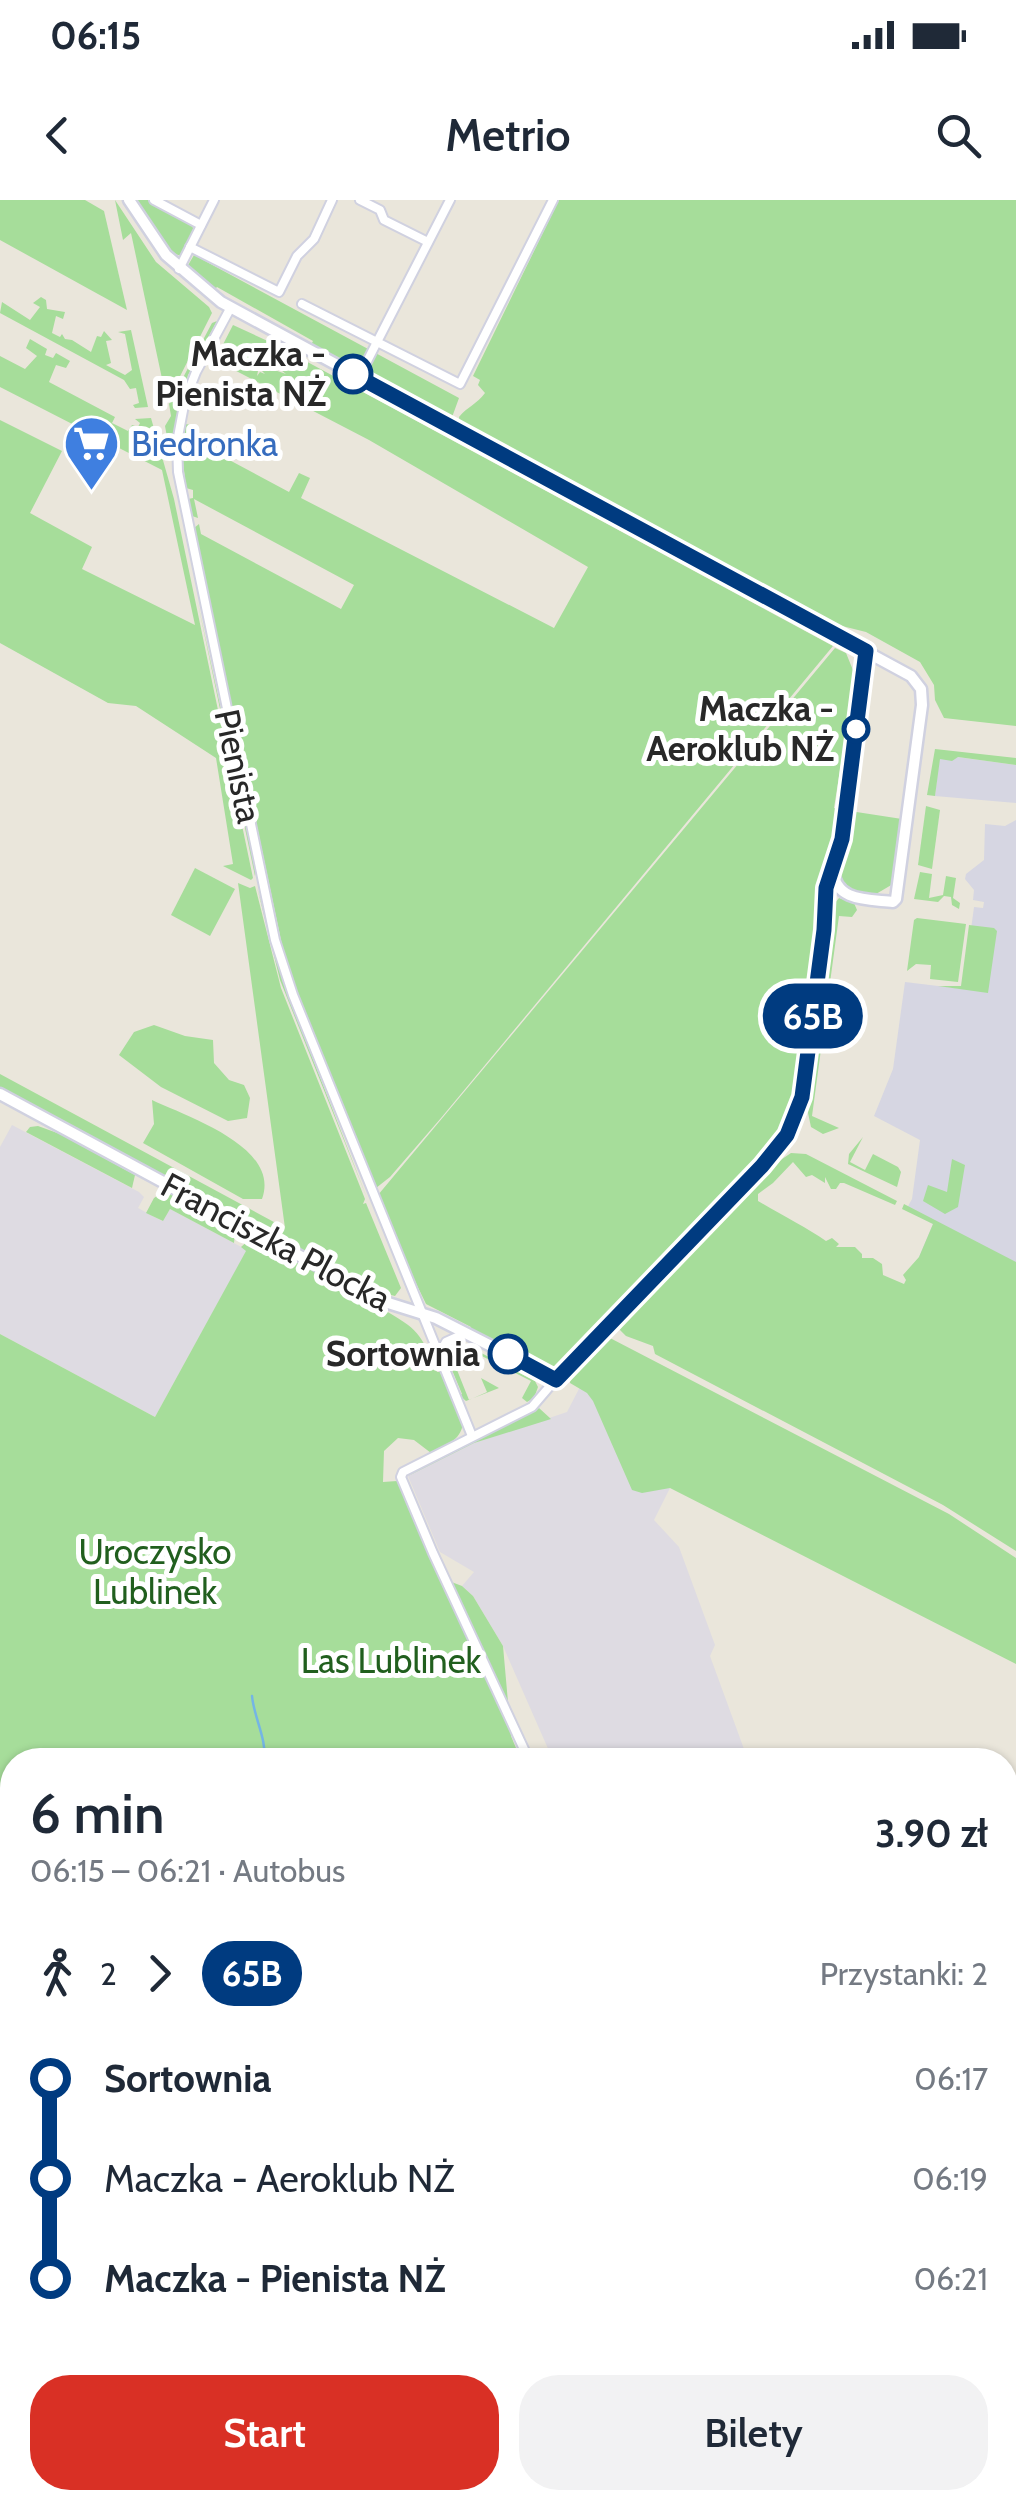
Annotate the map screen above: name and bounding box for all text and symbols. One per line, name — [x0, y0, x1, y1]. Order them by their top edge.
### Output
text: 06:15 — [50, 12, 141, 59]
icon: back — [30, 108, 85, 163]
text: Metrio — [445, 108, 571, 162]
icon: search — [931, 108, 986, 163]
place label: Maczka - Pienista NŻ — [155, 332, 326, 415]
marker: Maczka - Pienista NŻ — [334, 355, 372, 393]
supermarket icon: Biedronka — [62, 414, 122, 493]
place label: Biedronka — [131, 422, 278, 465]
place label: Maczka - Aeroklub NŻ — [646, 687, 834, 770]
street label: Pienista — [205, 705, 272, 827]
marker: Maczka - Aeroklub NŻ — [843, 716, 869, 742]
line badge: 65B — [756, 984, 870, 1048]
text: 65B — [783, 995, 843, 1038]
street label: Franciszka Plocka — [154, 1163, 399, 1320]
place label: Sortownia — [326, 1332, 481, 1375]
marker: Sortownia — [489, 1335, 527, 1373]
park label: Uroczysko Lublinek — [78, 1530, 232, 1613]
park label: Las Lublinek — [301, 1639, 482, 1682]
text: 6 min — [30, 1780, 165, 1847]
text: 3.90 zł — [875, 1810, 988, 1857]
text: 06:15 – 06:21 · Autobus — [30, 1851, 345, 1890]
icon: walk — [30, 1946, 85, 2001]
icon: forward — [132, 1946, 187, 2001]
text: 65B — [222, 1952, 282, 1995]
text: 2 — [100, 1954, 117, 1993]
text: Przystanki: 2 — [820, 1954, 988, 1993]
text: Sortownia — [104, 2055, 271, 2102]
text: 06:17 — [914, 2059, 988, 2098]
text: Maczka - Aeroklub NŻ — [104, 2155, 454, 2202]
text: 06:19 — [912, 2159, 988, 2198]
text: Maczka - Pienista NŻ — [104, 2255, 445, 2302]
text: 06:21 — [914, 2259, 988, 2298]
button: Start — [30, 2375, 499, 2490]
button: Bilety — [519, 2375, 988, 2490]

